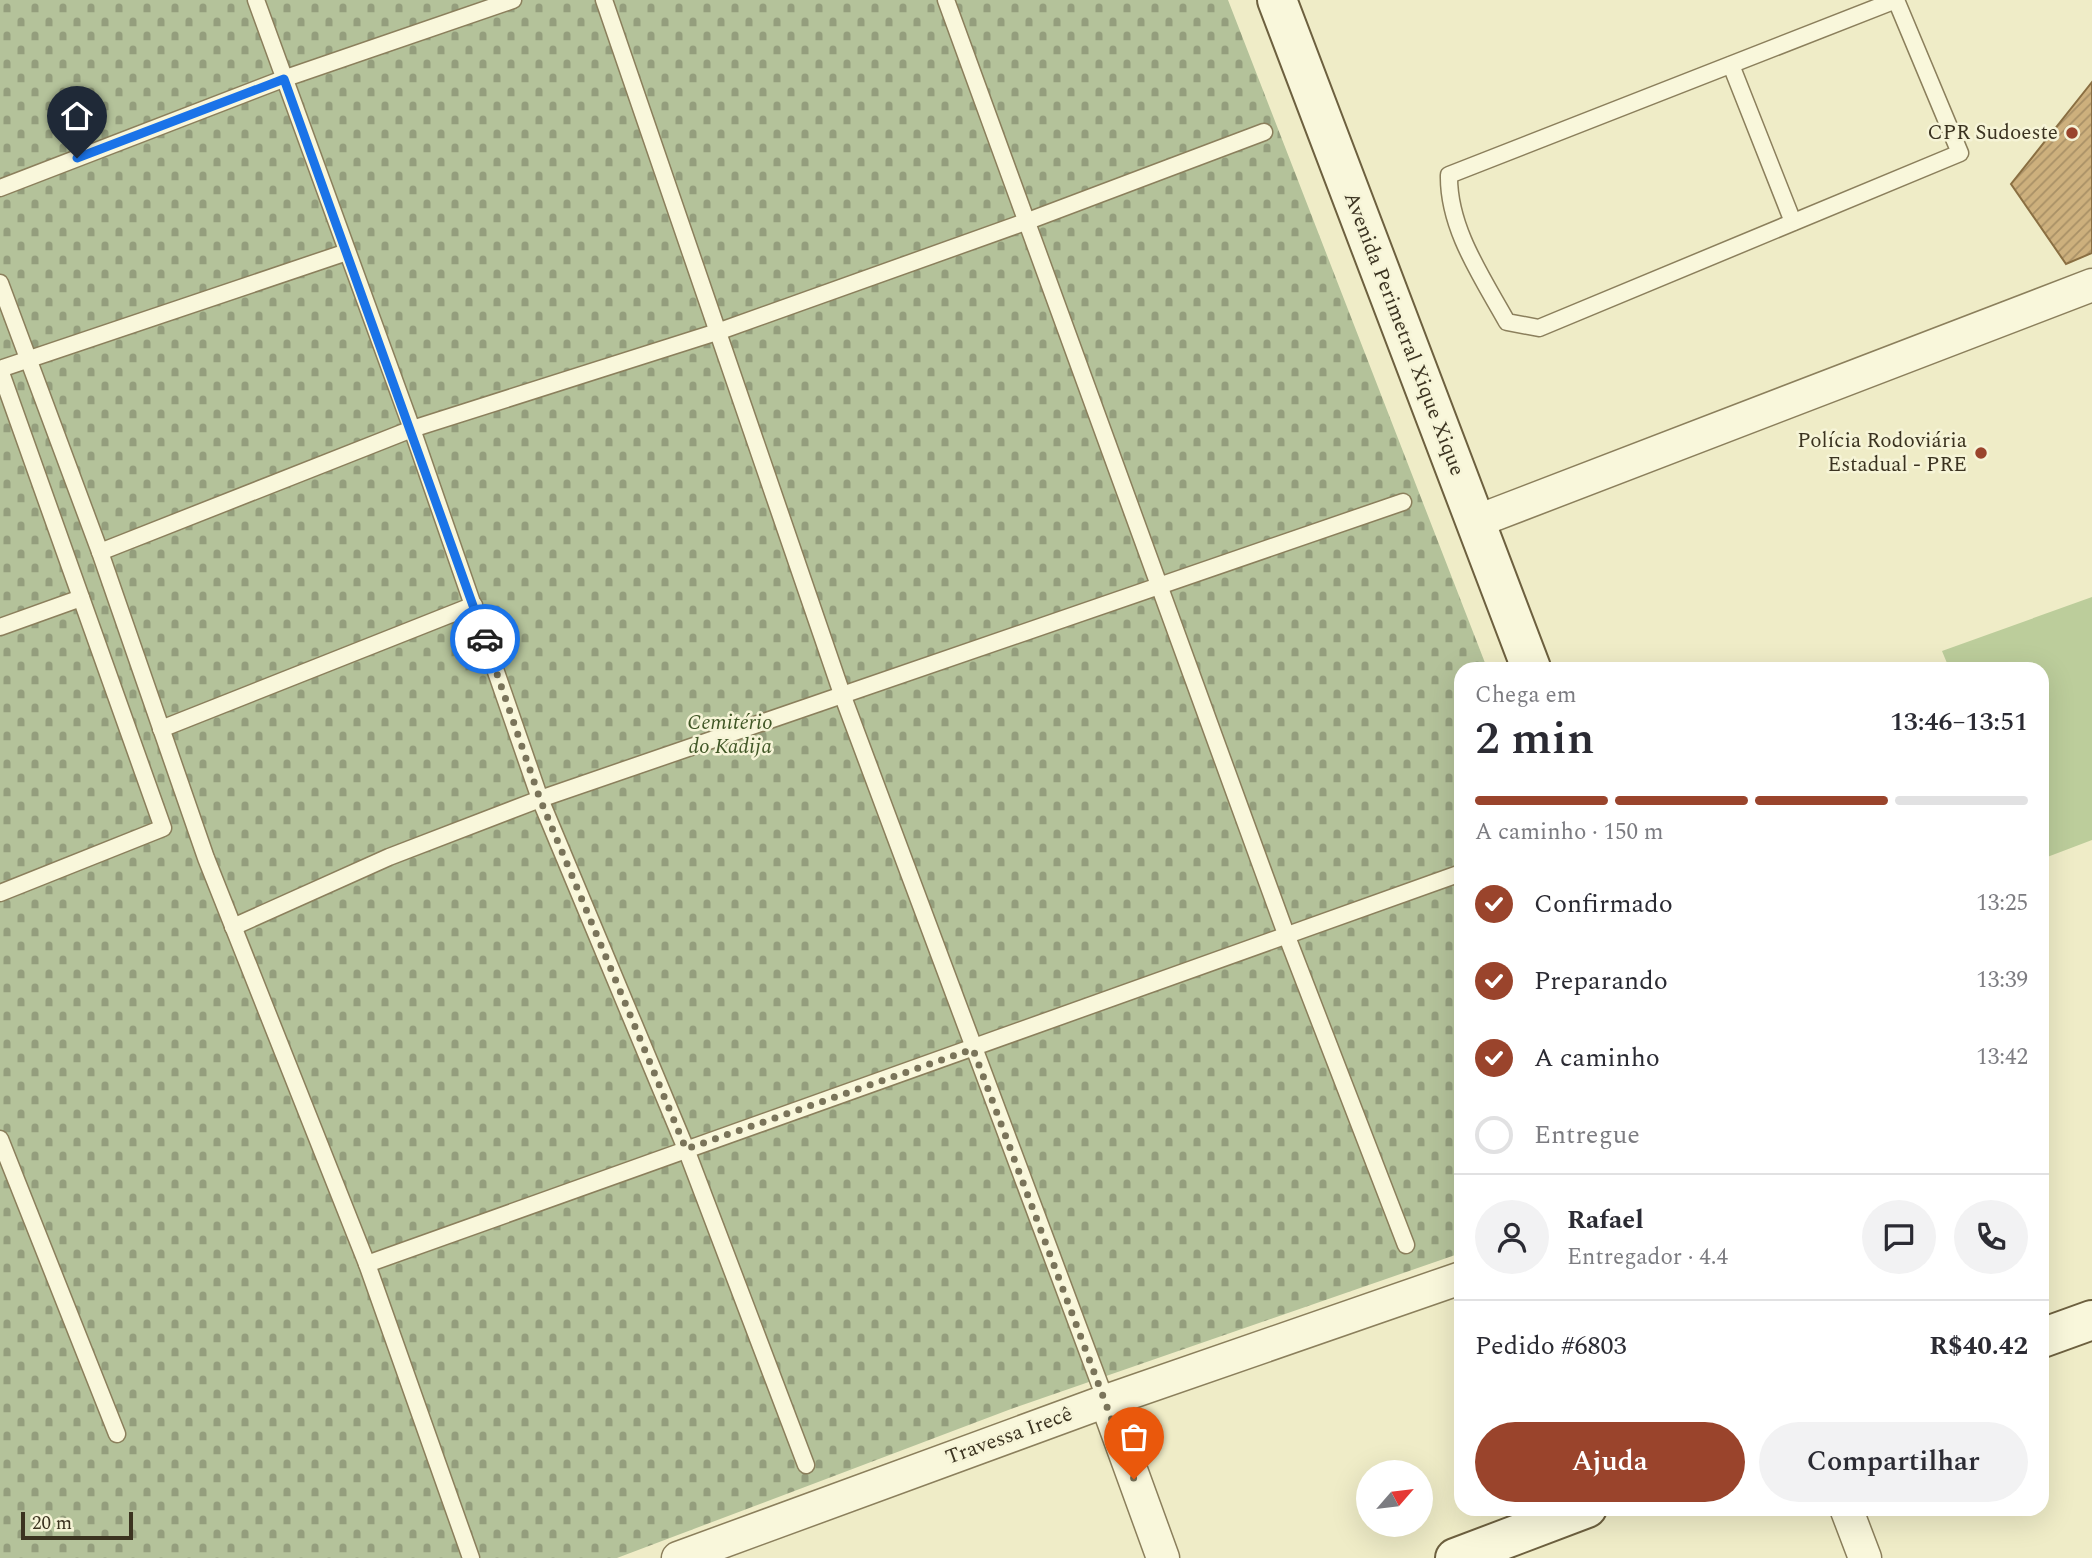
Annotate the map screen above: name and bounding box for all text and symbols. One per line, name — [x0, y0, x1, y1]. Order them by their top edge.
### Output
pin — [47, 86, 107, 158]
icon: home — [58, 97, 96, 135]
place label: CPR Sudoeste — [1927, 117, 2058, 149]
marker: CPR Sudoeste — [2064, 125, 2080, 141]
street label: Avenida Perimetral Xique Xique — [1335, 187, 1473, 481]
place label: Polícia Rodoviária Estadual - PRE — [1797, 425, 1968, 481]
marker: Polícia Rodoviária Estadual - PRE — [1973, 445, 1989, 461]
courier — [450, 604, 520, 674]
icon: car — [466, 620, 504, 658]
text: Chega em — [1475, 678, 1576, 713]
text: 13:46–13:51 — [1890, 702, 2028, 742]
text: 2 min — [1475, 704, 1594, 774]
park label: Cemitério do Kadija — [687, 707, 773, 763]
text: A caminho · 150 m — [1475, 815, 1664, 850]
text: Confirmado — [1534, 884, 1673, 924]
icon: check — [1475, 885, 1513, 923]
text: 13:25 — [1976, 886, 2028, 921]
text: Preparando — [1534, 961, 1668, 1001]
icon: check — [1475, 962, 1513, 1000]
text: 13:39 — [1976, 963, 2028, 998]
text: A caminho — [1534, 1038, 1660, 1078]
icon: check — [1475, 1039, 1513, 1077]
text: 13:42 — [1976, 1040, 2028, 1075]
text: Entregue — [1534, 1115, 1640, 1155]
button: person — [1475, 1200, 1549, 1274]
text: Rafael — [1567, 1200, 1644, 1240]
button: chat — [1862, 1200, 1936, 1274]
button: phone — [1954, 1200, 2028, 1274]
text: Entregador · 4.4 — [1567, 1240, 1728, 1275]
text: Pedido #6803 — [1475, 1326, 1626, 1366]
text: R$40.42 — [1929, 1326, 2028, 1366]
street label: Travessa Irecê — [941, 1398, 1077, 1474]
pin — [1104, 1407, 1164, 1479]
icon: bag — [1115, 1418, 1153, 1456]
button: Ajuda — [1475, 1422, 1745, 1502]
button: Compartilhar — [1759, 1422, 2028, 1502]
north arrow — [1356, 1460, 1433, 1536]
map controls — [1356, 1460, 1433, 1537]
scale bar — [21, 1509, 133, 1541]
text: 20 m — [32, 1509, 72, 1538]

